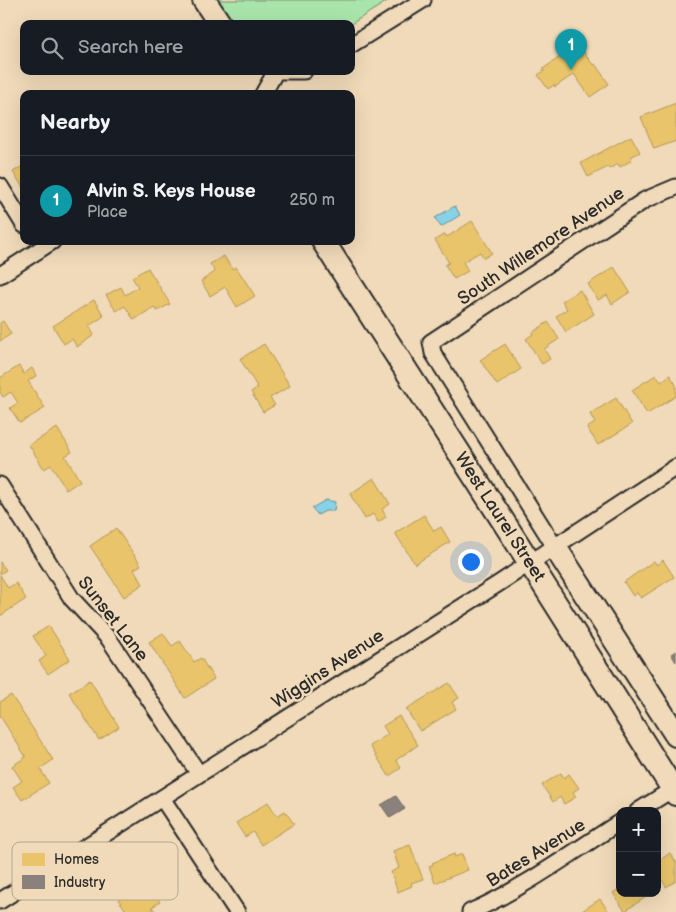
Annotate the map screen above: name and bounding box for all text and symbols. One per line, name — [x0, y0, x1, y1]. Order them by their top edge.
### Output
search box — [20, 20, 355, 75]
pin: 1 — [555, 29, 587, 70]
icon: search — [38, 34, 66, 62]
text: Search here — [78, 36, 183, 59]
text: Nearby — [40, 110, 110, 135]
text: Alvin S. Keys House — [87, 180, 256, 203]
street label: South Willemore Avenue — [454, 182, 628, 310]
text: 1 — [53, 191, 59, 210]
text: 250 m — [289, 191, 335, 210]
text: Place — [87, 203, 128, 222]
street label: West Laurel Street — [450, 448, 550, 586]
your location — [458, 549, 484, 575]
street label: Sunset Lane — [73, 572, 153, 666]
street label: Wiggins Avenue — [268, 625, 388, 713]
map controls — [616, 807, 661, 897]
button: + — [616, 807, 661, 852]
street label: Bates Avenue — [483, 814, 589, 892]
legend — [12, 842, 178, 900]
text: Homes — [54, 851, 99, 868]
button: − — [616, 852, 661, 897]
text: Industry — [54, 874, 106, 891]

